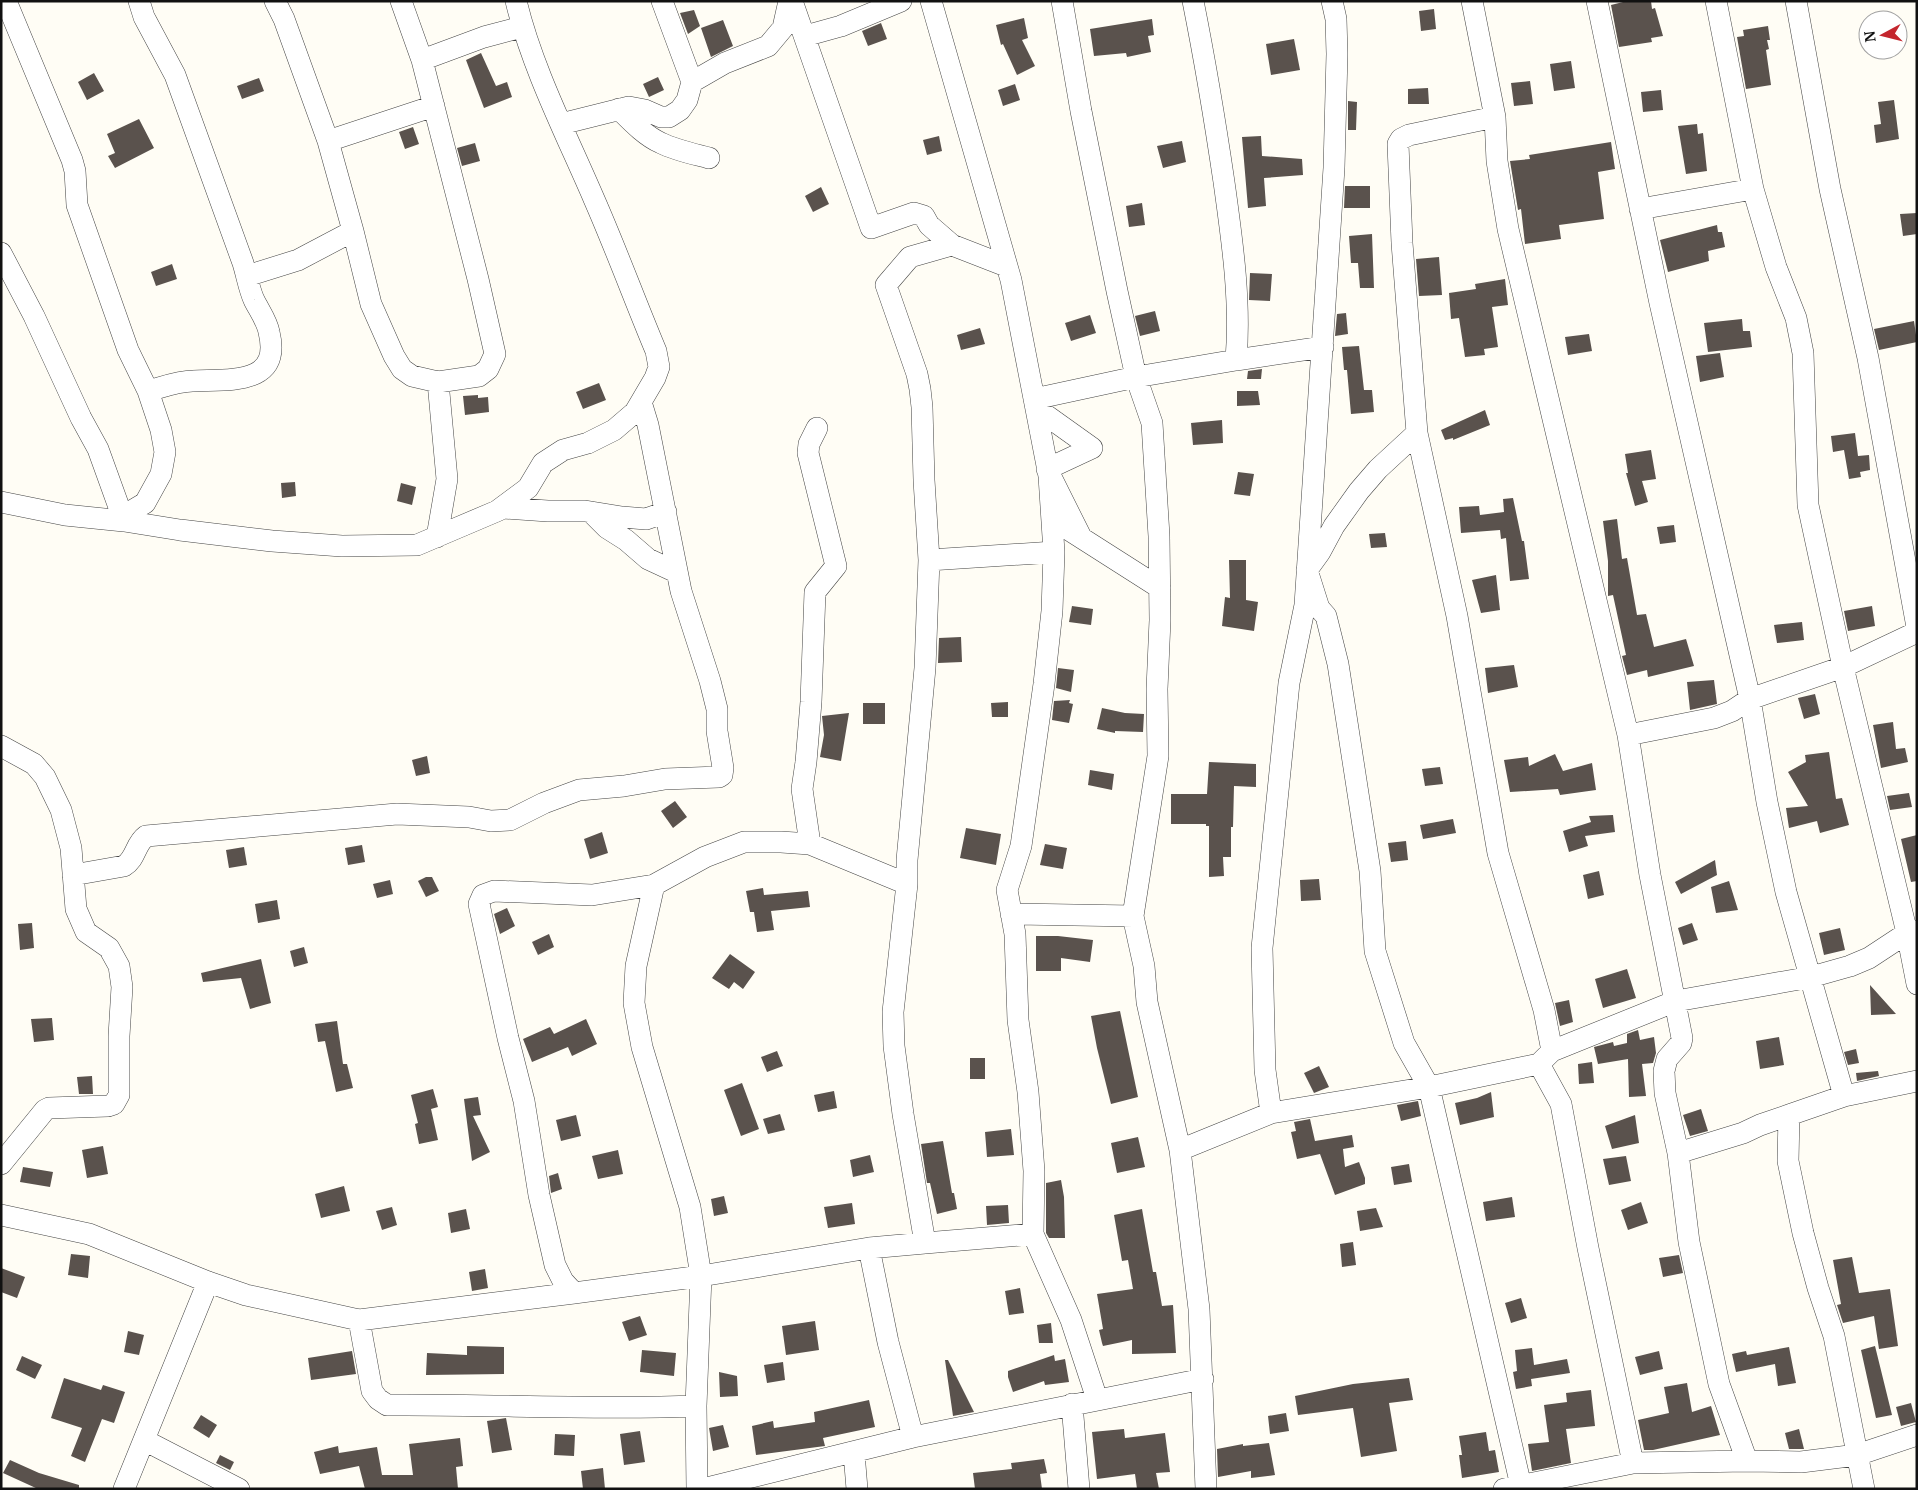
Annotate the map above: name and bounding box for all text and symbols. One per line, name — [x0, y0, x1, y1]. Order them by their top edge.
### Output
north arrow — [1858, 10, 1908, 60]
text: N — [1860, 30, 1880, 43]

